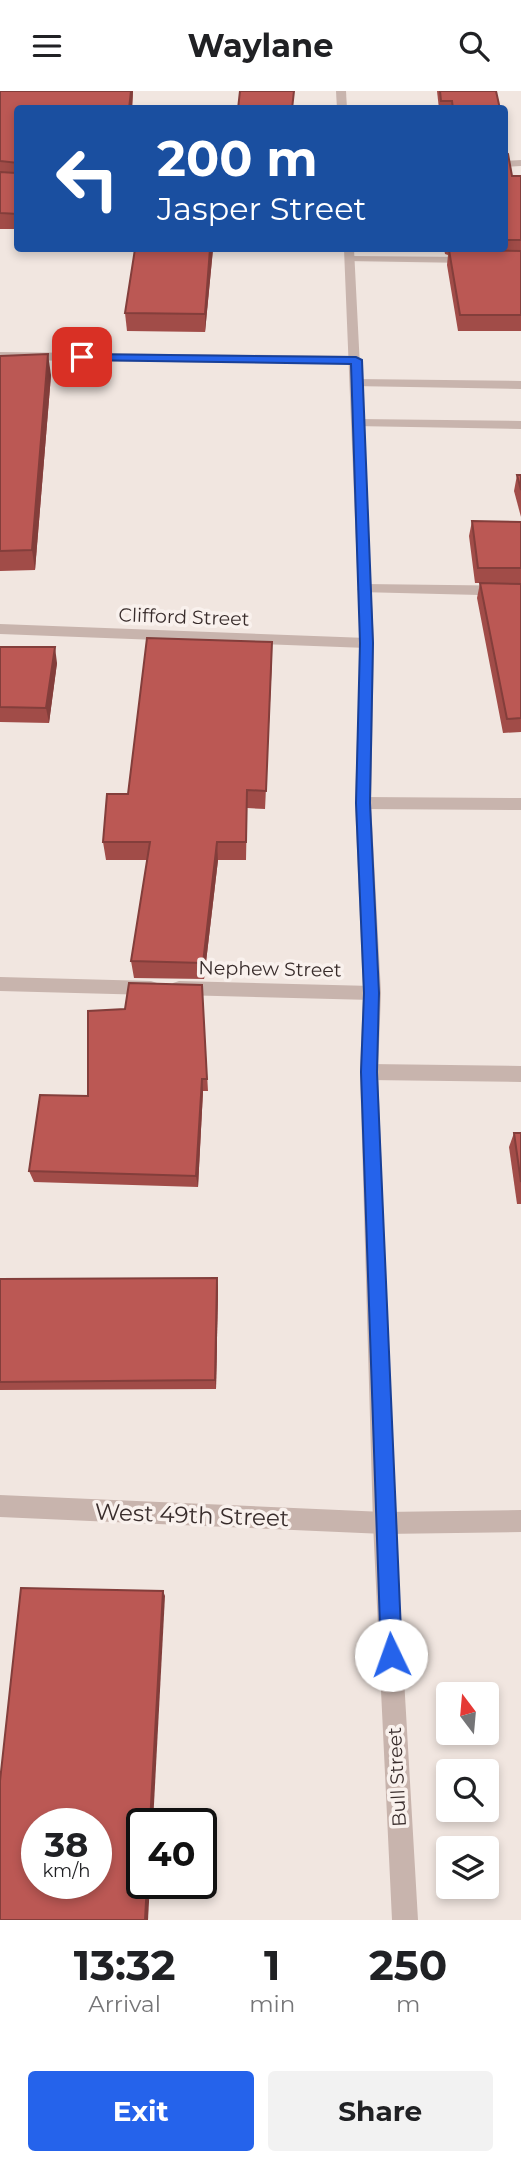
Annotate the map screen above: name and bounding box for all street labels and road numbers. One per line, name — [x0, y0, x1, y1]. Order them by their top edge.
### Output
street label: Clifford Street — [118, 603, 250, 631]
street label: Nephew Street — [198, 956, 342, 982]
street label: West 49th Street — [94, 1498, 290, 1532]
street label: Bull Street — [383, 1726, 411, 1827]

